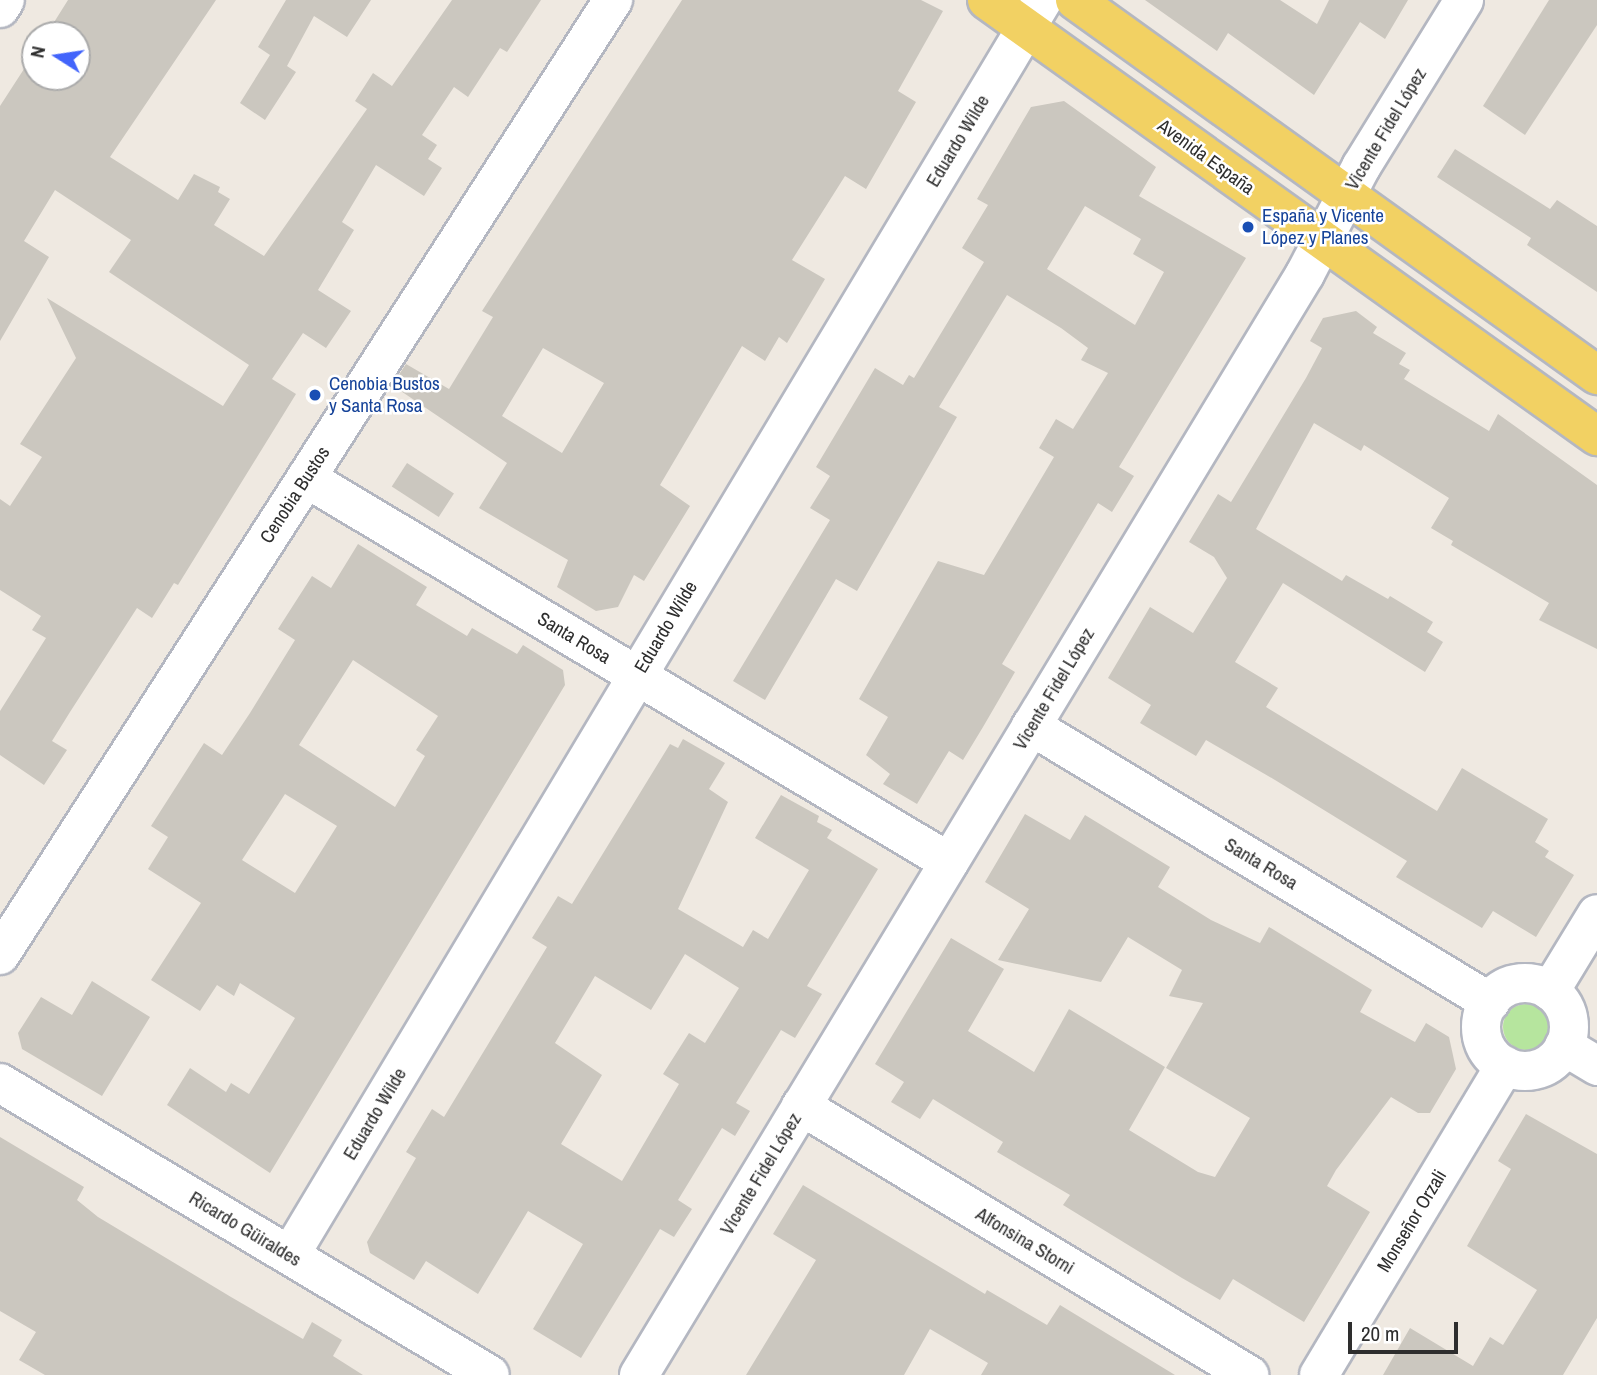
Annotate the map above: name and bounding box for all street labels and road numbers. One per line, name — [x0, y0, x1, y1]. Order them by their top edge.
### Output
street label: Vicente Fidel López — [1341, 64, 1431, 194]
street label: Eduardo Wilde — [922, 91, 994, 191]
street label: Avenida España — [1153, 114, 1259, 200]
street label: Cenobia Bustos — [255, 442, 335, 548]
street label: Eduardo Wilde — [630, 577, 702, 677]
street label: Santa Rosa — [533, 607, 615, 669]
street label: Vicente Fidel López — [1009, 624, 1099, 754]
street label: Santa Rosa — [1220, 833, 1302, 895]
street label: Eduardo Wilde — [339, 1064, 411, 1164]
street label: Vicente Fidel López — [716, 1109, 806, 1239]
street label: Monseñor Orzali — [1373, 1166, 1451, 1276]
street label: Ricardo Güiraldes — [185, 1187, 305, 1271]
street label: Alfonsina Storni — [972, 1203, 1078, 1279]

